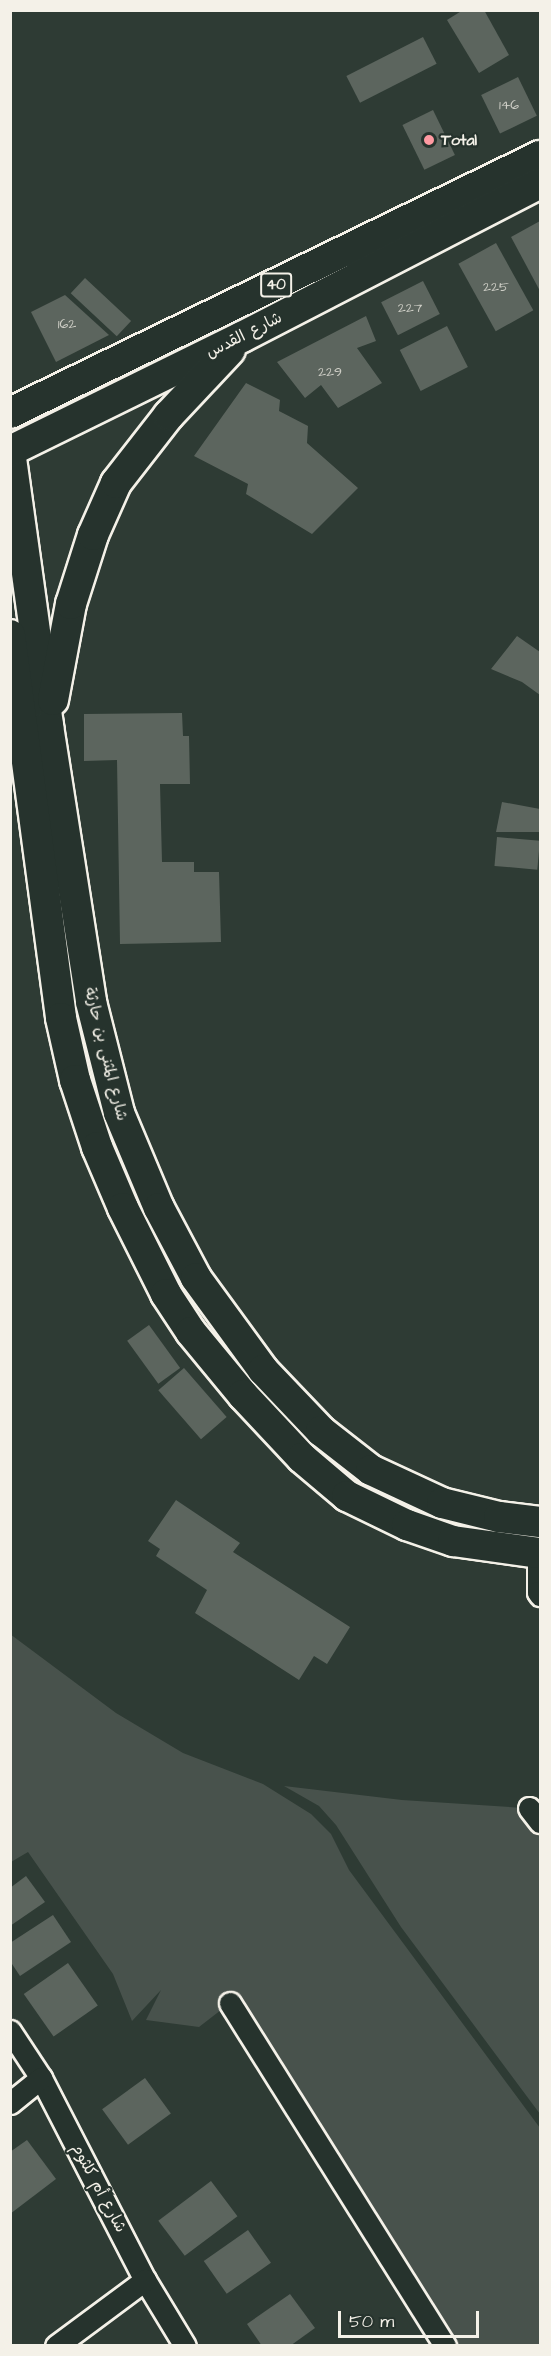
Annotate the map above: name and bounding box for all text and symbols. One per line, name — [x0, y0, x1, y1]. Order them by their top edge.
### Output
house number: 146 — [499, 97, 519, 113]
place label: Total — [441, 130, 477, 150]
marker: Total — [422, 133, 436, 147]
road number: 40 — [260, 273, 292, 297]
house number: 225 — [483, 279, 509, 295]
house number: 227 — [398, 300, 422, 316]
street label: شارع القدس — [203, 308, 285, 362]
house number: 162 — [58, 316, 76, 332]
house number: 229 — [318, 364, 342, 380]
street label: شارع المثنى بن حارثة — [80, 985, 132, 1123]
street label: شارع أم كلثوم — [68, 2140, 130, 2236]
scale bar — [341, 2299, 482, 2337]
text: 50 m — [349, 2309, 394, 2334]

